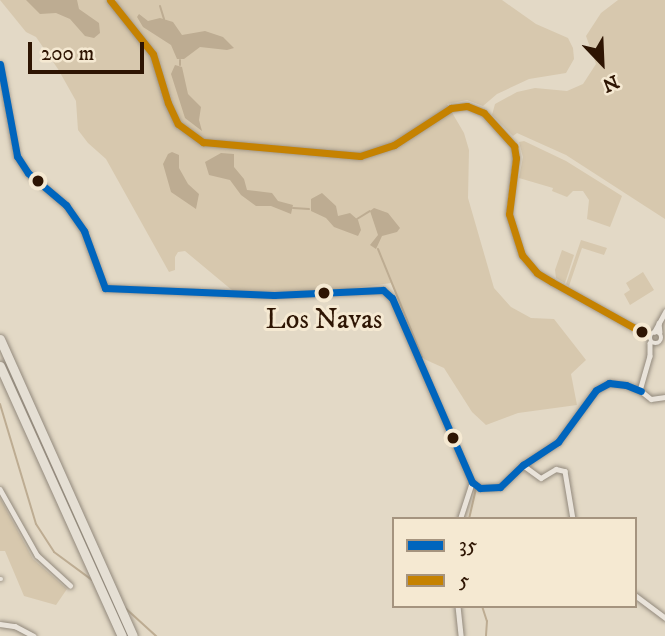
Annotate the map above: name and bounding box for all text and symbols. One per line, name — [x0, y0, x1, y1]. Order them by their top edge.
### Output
scale bar — [32, 28, 147, 72]
north arrow — [567, 28, 637, 98]
text: 200 m — [41, 41, 94, 67]
text: N — [599, 69, 622, 96]
unlabelled marker — [31, 174, 45, 188]
marker: Los Navas — [317, 286, 331, 300]
place label: Los Navas — [266, 303, 382, 337]
unlabelled marker — [635, 325, 649, 339]
unlabelled marker — [446, 431, 460, 445]
legend — [392, 517, 637, 608]
text: 35 — [459, 533, 477, 559]
text: 5 — [459, 568, 469, 594]

